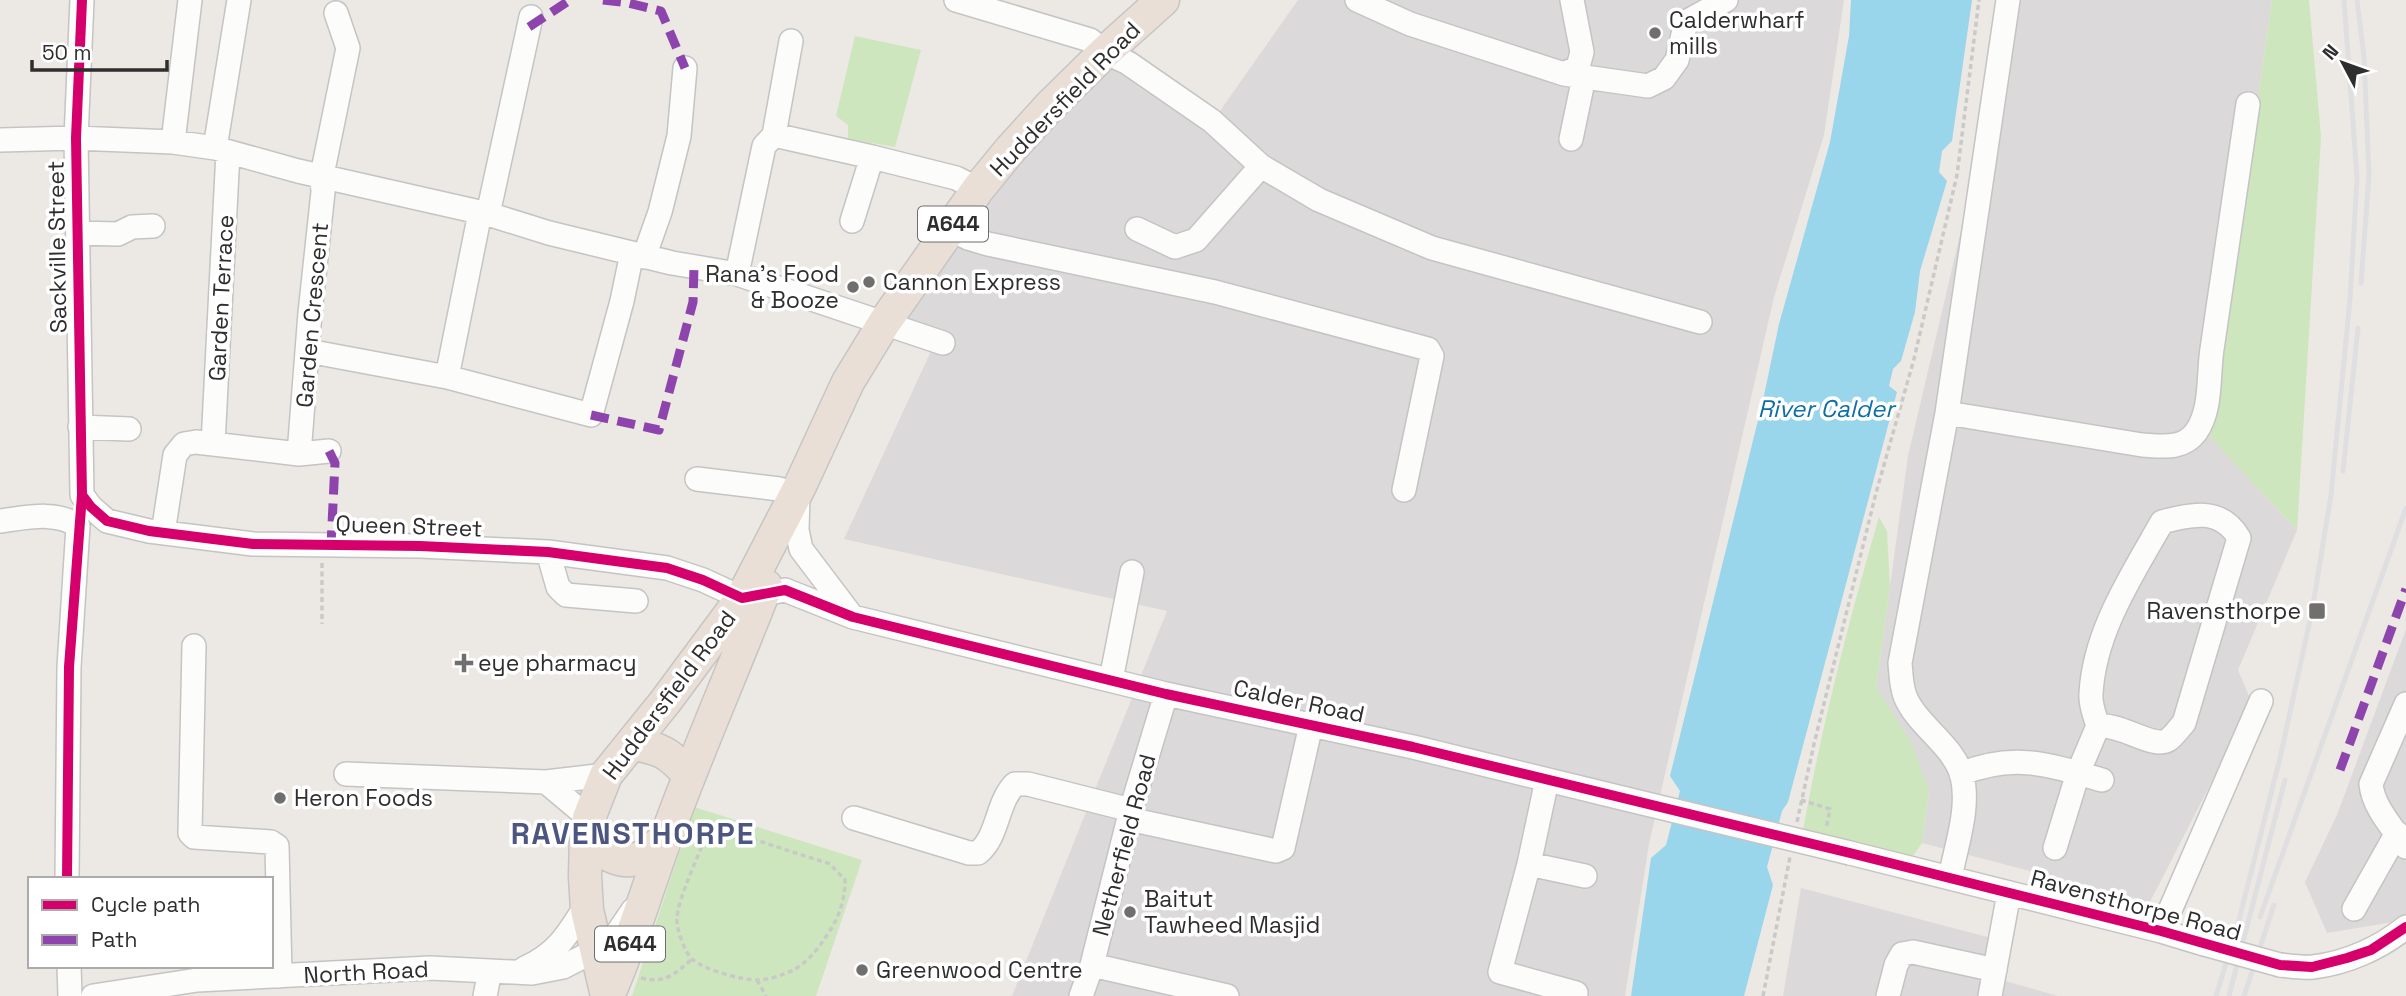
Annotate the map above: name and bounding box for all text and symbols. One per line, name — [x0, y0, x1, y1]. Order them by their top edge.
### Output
place label: Calderwharf mills — [1669, 5, 1804, 61]
street label: Huddersfield Road — [983, 15, 1147, 183]
marker: Calderwharf mills — [1647, 25, 1663, 41]
scale bar — [32, 28, 166, 72]
north arrow — [2308, 28, 2378, 98]
text: 50 m — [42, 39, 92, 66]
text: N — [2317, 39, 2344, 65]
street label: Sackville Street — [40, 161, 74, 333]
road number: A644 — [918, 206, 988, 242]
street label: Garden Terrace — [202, 214, 240, 382]
street label: Garden Crescent — [289, 221, 335, 409]
place label: Rana's Food & Booze — [705, 259, 839, 315]
place label: Cannon Express — [883, 267, 1061, 297]
marker: Cannon Express — [861, 274, 877, 290]
marker: Rana's Food & Booze — [845, 279, 861, 295]
water label: River Calder — [1758, 393, 1897, 424]
street label: Queen Street — [335, 508, 483, 544]
place label: Ravensthorpe — [2146, 596, 2301, 626]
marker: Ravensthorpe — [2307, 601, 2327, 621]
street label: Huddersfield Road — [596, 604, 742, 786]
place label: eye pharmacy — [478, 648, 637, 678]
marker: eye pharmacy — [456, 655, 472, 671]
street label: Calder Road — [1231, 672, 1367, 730]
street label: Netherfield Road — [1085, 751, 1163, 939]
place label: Heron Foods — [294, 783, 433, 813]
marker: Heron Foods — [272, 790, 288, 806]
district label: RAVENSTHORPE — [511, 814, 755, 853]
street label: Ravensthorpe Road — [2027, 862, 2245, 948]
legend — [28, 877, 273, 968]
place label: Baitut Tawheed Masjid — [1144, 884, 1320, 940]
text: Cycle path — [91, 891, 200, 918]
marker: Baitut Tawheed Masjid — [1122, 904, 1138, 920]
text: Path — [91, 926, 137, 953]
road number: A644 — [595, 926, 665, 962]
street label: North Road — [303, 954, 429, 990]
place label: Greenwood Centre — [876, 955, 1083, 985]
marker: Greenwood Centre — [854, 962, 870, 978]

